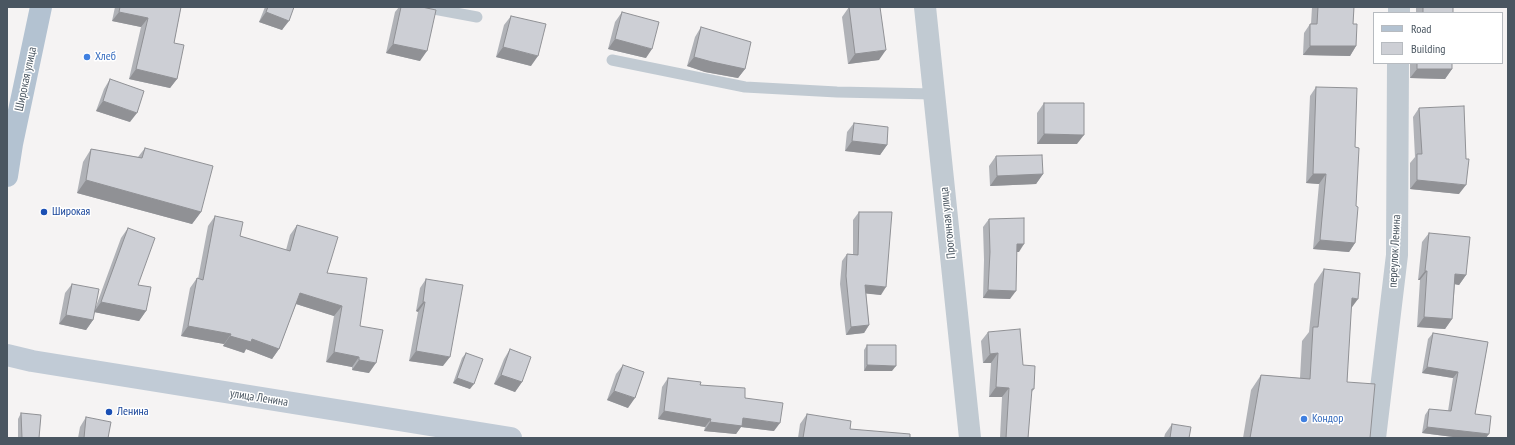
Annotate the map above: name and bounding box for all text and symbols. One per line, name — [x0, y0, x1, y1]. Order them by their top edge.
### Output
legend — [1373, 12, 1503, 64]
text: Road — [1411, 21, 1431, 36]
text: Building — [1411, 41, 1446, 56]
street label: Широкая улица — [12, 46, 40, 112]
place label: Хлеб — [95, 50, 116, 64]
marker: Хлеб — [82, 52, 92, 62]
street label: Прогонная улица — [937, 186, 959, 260]
place label: Широкая — [52, 205, 90, 219]
marker: Широкая — [39, 207, 49, 217]
street label: переулок Ленина — [1386, 214, 1404, 288]
street label: улица Ленина — [229, 386, 289, 410]
place label: Ленина — [117, 405, 148, 419]
marker: Ленина — [104, 407, 114, 417]
place label: Кондор — [1312, 412, 1343, 426]
marker: Кондор — [1299, 414, 1309, 424]

